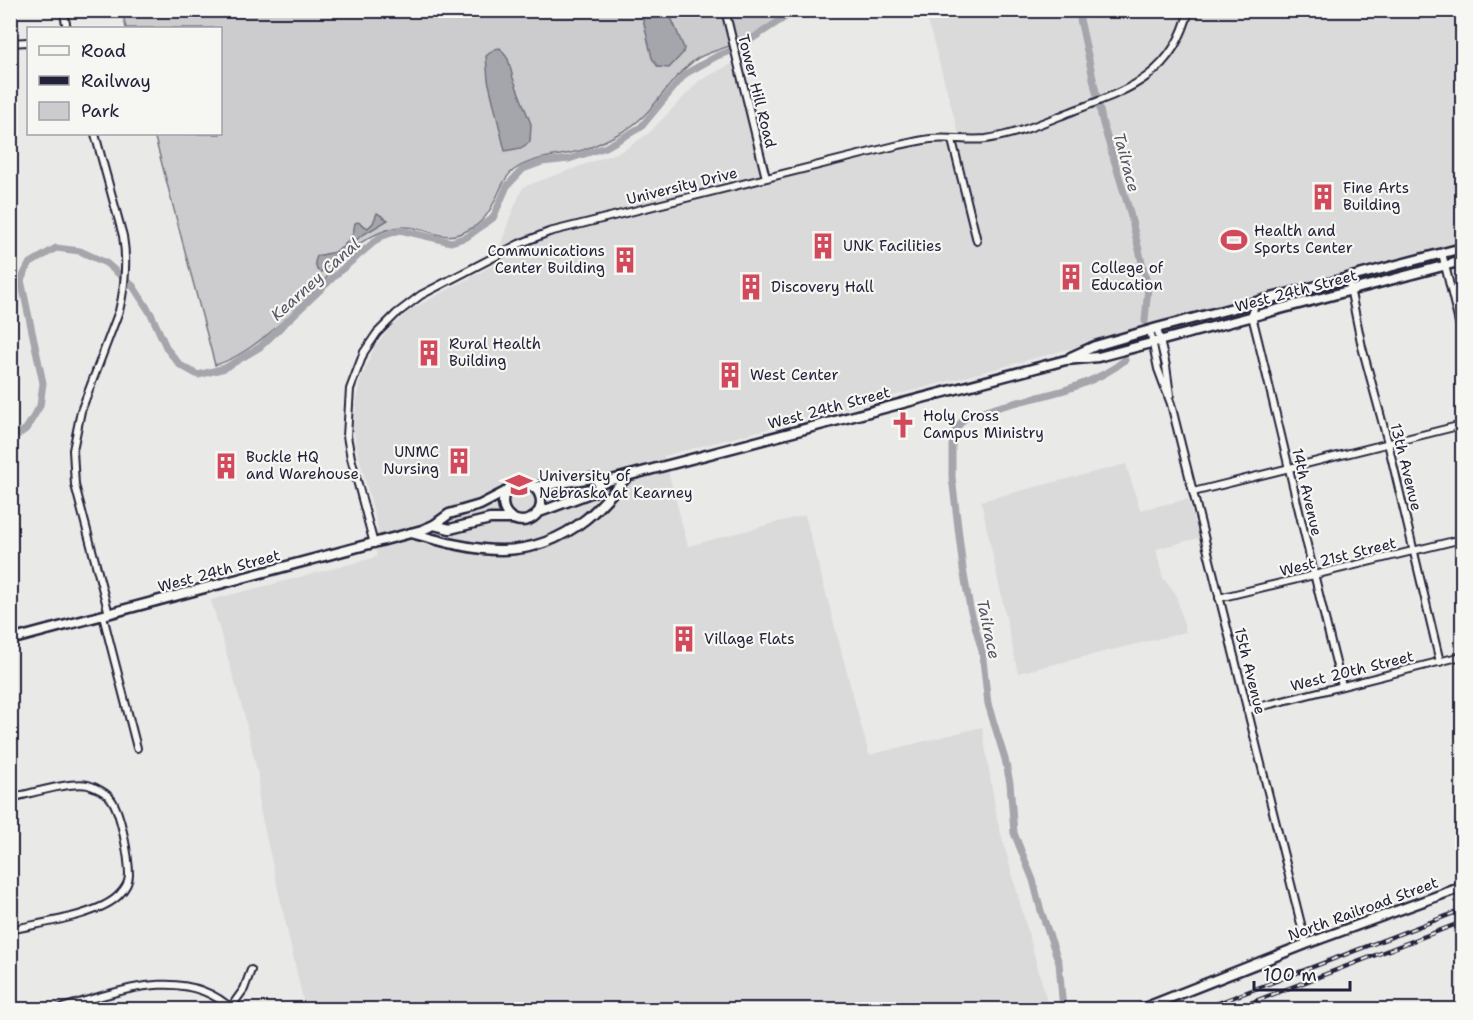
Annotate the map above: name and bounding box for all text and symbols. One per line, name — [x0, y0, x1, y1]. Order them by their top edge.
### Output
legend — [27, 27, 222, 135]
street label: Tower Hill Road — [733, 32, 781, 150]
text: Road — [81, 39, 126, 63]
text: Railway — [81, 69, 151, 93]
text: Park — [81, 99, 120, 123]
water label: Tailrace — [1109, 130, 1145, 194]
street label: University Drive — [624, 163, 740, 209]
place label: Fine Arts Building — [1343, 178, 1409, 215]
building icon: Fine Arts Building — [1308, 182, 1338, 212]
place label: Health and Sports Center — [1254, 221, 1353, 258]
sports icon: Health and Sports Center — [1219, 225, 1249, 255]
building icon: UNK Facilities — [808, 231, 838, 261]
water label: Kearney Canal — [266, 234, 365, 325]
place label: UNK Facilities — [843, 236, 942, 256]
place label: Communications Center Building — [487, 241, 605, 278]
building icon: Communications Center Building — [610, 245, 640, 275]
place label: College of Education — [1091, 258, 1164, 295]
building icon: College of Education — [1056, 262, 1086, 292]
street label: West 24th Street — [1233, 265, 1359, 317]
building icon: Discovery Hall — [736, 272, 766, 302]
place label: Discovery Hall — [771, 277, 874, 297]
place label: Rural Health Building — [449, 334, 541, 371]
building icon: Rural Health Building — [414, 338, 444, 368]
building icon: West Center — [715, 360, 745, 390]
place label: West Center — [750, 365, 839, 385]
street label: West 24th Street — [766, 382, 892, 434]
place label: Holy Cross Campus Ministry — [923, 406, 1044, 443]
church icon: Holy Cross Campus Ministry — [888, 410, 918, 440]
street label: 13th Avenue — [1385, 421, 1427, 513]
place label: UNMC Nursing — [383, 442, 439, 479]
building icon: UNMC Nursing — [444, 446, 474, 476]
street label: 14th Avenue — [1287, 446, 1327, 538]
place label: Buckle HQ and Warehouse — [246, 447, 359, 484]
building icon: Buckle HQ and Warehouse — [211, 451, 241, 481]
place label: University of Nebraska at Kearney — [539, 466, 693, 503]
school or university icon: University of Nebraska at Kearney — [504, 470, 534, 500]
street label: West 21st Street — [1278, 533, 1398, 581]
street label: West 24th Street — [156, 545, 282, 597]
water label: Tailrace — [972, 597, 1005, 661]
building icon: Village Flats — [669, 624, 699, 654]
street label: 15th Avenue — [1230, 625, 1270, 717]
place label: Village Flats — [704, 629, 795, 649]
street label: West 20th Street — [1288, 646, 1416, 696]
street label: North Railroad Street — [1285, 872, 1441, 946]
scale bar — [1254, 954, 1350, 992]
text: 100 m — [1263, 963, 1317, 987]

